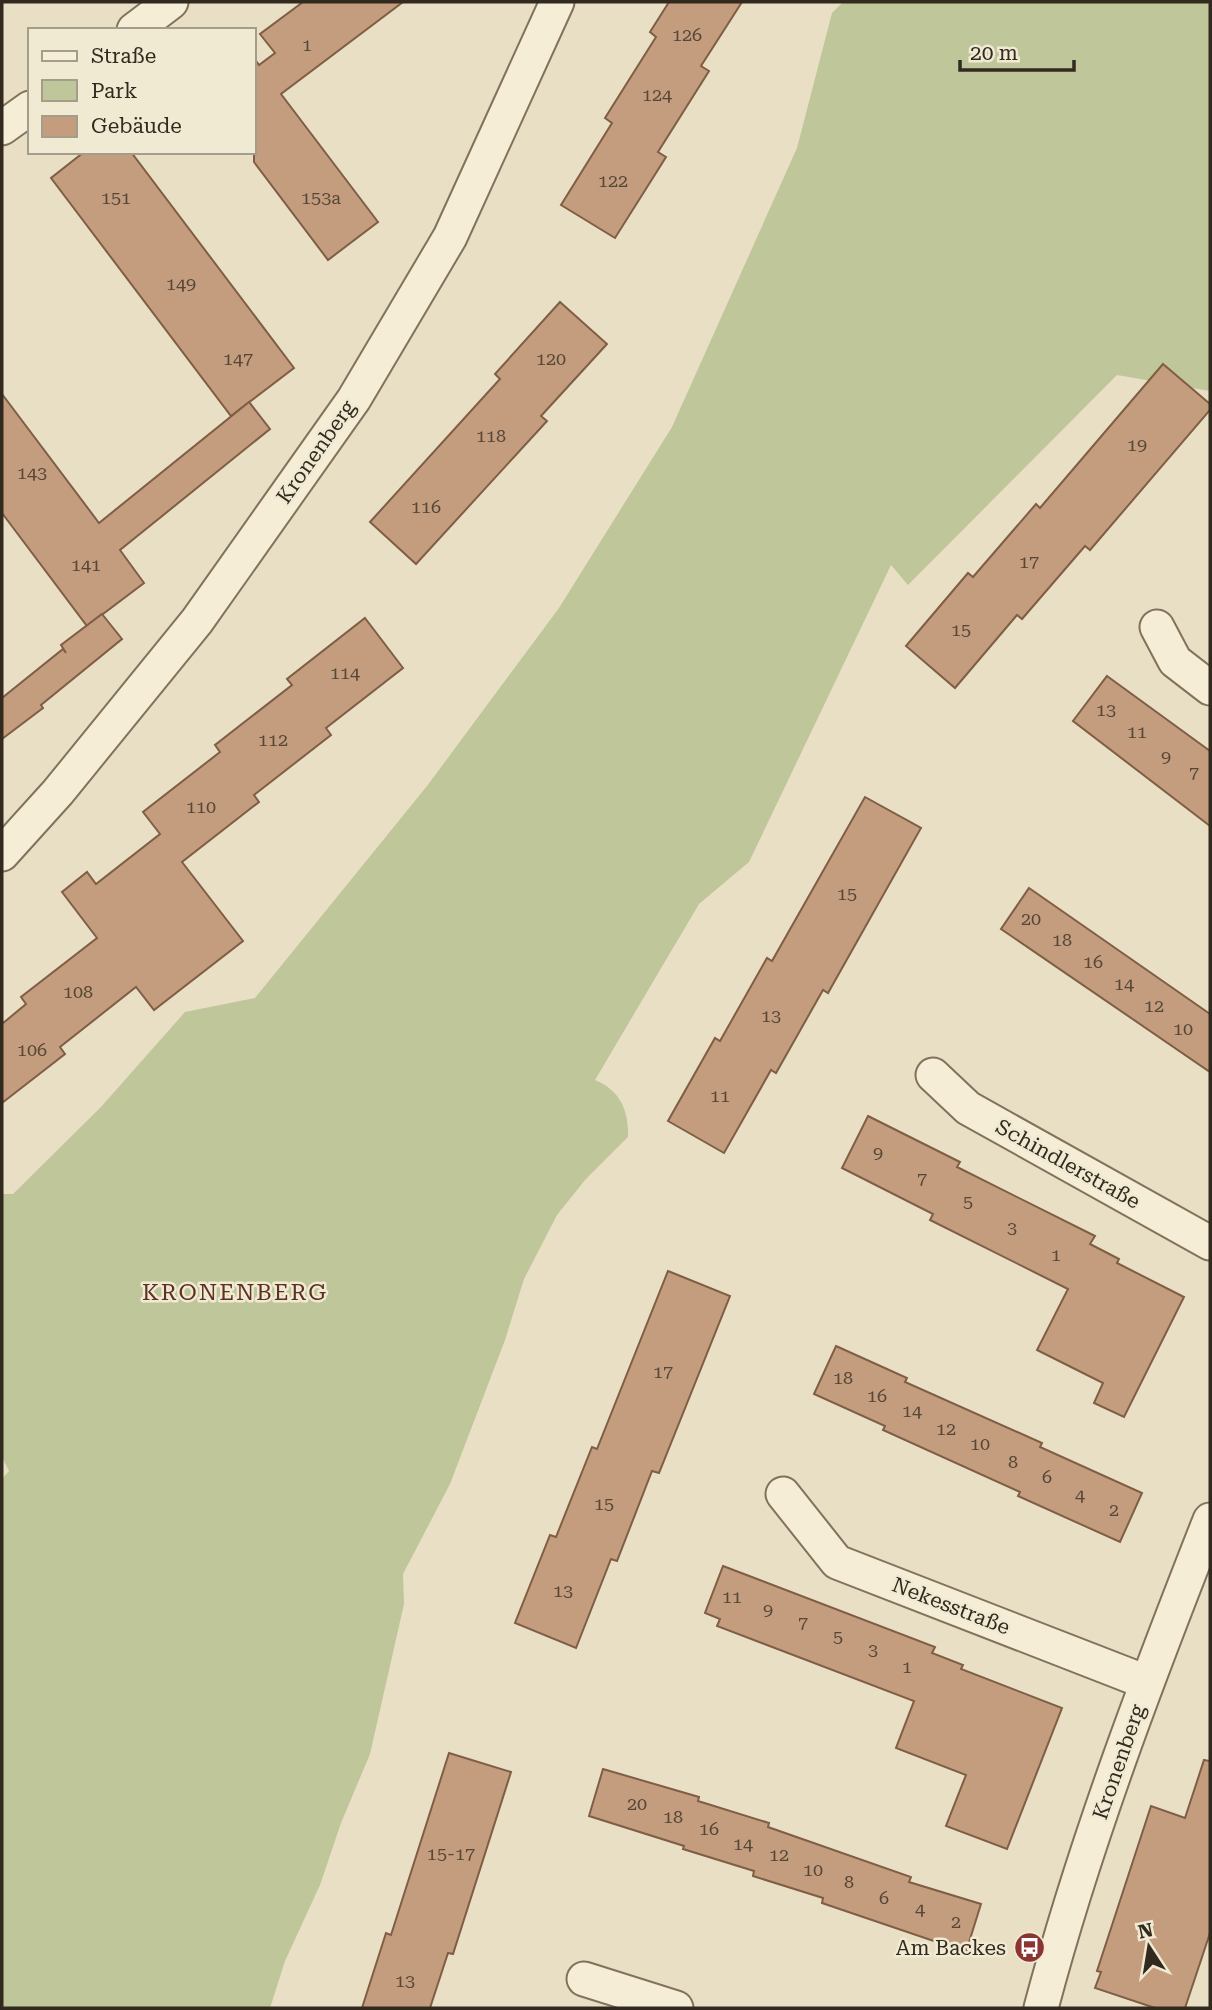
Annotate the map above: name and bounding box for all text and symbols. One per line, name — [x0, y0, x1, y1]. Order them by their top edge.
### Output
house number: 126 — [672, 24, 702, 45]
legend — [28, 28, 256, 154]
scale bar — [960, 28, 1074, 72]
house number: 1 — [302, 34, 312, 55]
text: 20 m — [970, 41, 1018, 65]
text: Straße — [91, 44, 156, 68]
text: Park — [91, 79, 137, 103]
house number: 124 — [642, 84, 672, 105]
text: Gebäude — [91, 114, 182, 138]
house number: 122 — [598, 170, 628, 191]
house number: 151 — [101, 187, 131, 208]
house number: 153a — [301, 187, 341, 208]
house number: 149 — [166, 273, 196, 294]
house number: 147 — [223, 348, 253, 369]
house number: 120 — [536, 348, 566, 369]
street label: Kronenberg — [272, 396, 360, 508]
house number: 118 — [476, 425, 506, 446]
house number: 19 — [1127, 434, 1147, 455]
house number: 143 — [17, 462, 47, 483]
house number: 116 — [411, 496, 441, 517]
house number: 17 — [1019, 551, 1039, 572]
house number: 141 — [71, 554, 101, 575]
house number: 15 — [951, 619, 971, 640]
house number: 114 — [330, 662, 360, 683]
house number: 13 — [1096, 699, 1116, 720]
house number: 11 — [1127, 721, 1147, 742]
house number: 112 — [258, 729, 288, 750]
house number: 9 — [1161, 746, 1171, 767]
house number: 7 — [1189, 762, 1199, 783]
house number: 110 — [186, 796, 216, 817]
house number: 15 — [837, 883, 857, 904]
house number: 20 — [1021, 908, 1041, 929]
house number: 18 — [1052, 929, 1072, 950]
house number: 16 — [1083, 951, 1103, 972]
house number: 14 — [1114, 973, 1134, 994]
house number: 108 — [63, 981, 93, 1002]
house number: 12 — [1144, 995, 1164, 1016]
house number: 13 — [761, 1005, 781, 1026]
house number: 10 — [1173, 1018, 1193, 1039]
house number: 106 — [17, 1039, 47, 1060]
house number: 11 — [710, 1085, 730, 1106]
street label: Schindlerstraße — [992, 1114, 1144, 1214]
house number: 9 — [873, 1142, 883, 1163]
house number: 7 — [917, 1168, 927, 1189]
house number: 5 — [963, 1191, 973, 1212]
house number: 3 — [1007, 1217, 1017, 1238]
house number: 1 — [1051, 1244, 1061, 1265]
district label: KRONENBERG — [142, 1279, 328, 1306]
house number: 17 — [653, 1361, 673, 1382]
house number: 18 — [833, 1367, 853, 1388]
house number: 16 — [867, 1385, 887, 1406]
house number: 14 — [902, 1400, 922, 1421]
house number: 12 — [936, 1418, 956, 1439]
house number: 10 — [970, 1433, 990, 1454]
house number: 8 — [1008, 1451, 1018, 1472]
house number: 6 — [1042, 1466, 1052, 1487]
house number: 4 — [1075, 1484, 1085, 1505]
house number: 15 — [594, 1493, 614, 1514]
house number: 2 — [1109, 1499, 1119, 1520]
street label: Nekesstraße — [889, 1573, 1013, 1639]
house number: 13 — [553, 1580, 573, 1601]
house number: 11 — [722, 1586, 742, 1607]
house number: 9 — [763, 1599, 773, 1620]
house number: 7 — [798, 1612, 808, 1633]
house number: 5 — [833, 1626, 843, 1647]
house number: 3 — [868, 1639, 878, 1660]
house number: 1 — [902, 1656, 912, 1677]
street label: Kronenberg — [1088, 1701, 1150, 1823]
house number: 20 — [627, 1793, 647, 1814]
house number: 18 — [663, 1806, 683, 1827]
house number: 16 — [699, 1818, 719, 1839]
house number: 14 — [733, 1833, 753, 1854]
house number: 15-17 — [427, 1843, 475, 1864]
house number: 12 — [769, 1844, 789, 1865]
house number: 10 — [803, 1859, 823, 1880]
house number: 8 — [844, 1871, 854, 1892]
house number: 6 — [879, 1887, 889, 1908]
house number: 4 — [915, 1898, 925, 1919]
house number: 2 — [951, 1911, 961, 1932]
north arrow — [1114, 1912, 1184, 1982]
text: N — [1136, 1918, 1155, 1944]
bus stop icon: Am Backes — [1012, 1931, 1046, 1965]
place label: Am Backes — [896, 1936, 1006, 1960]
house number: 13 — [395, 1970, 415, 1991]

